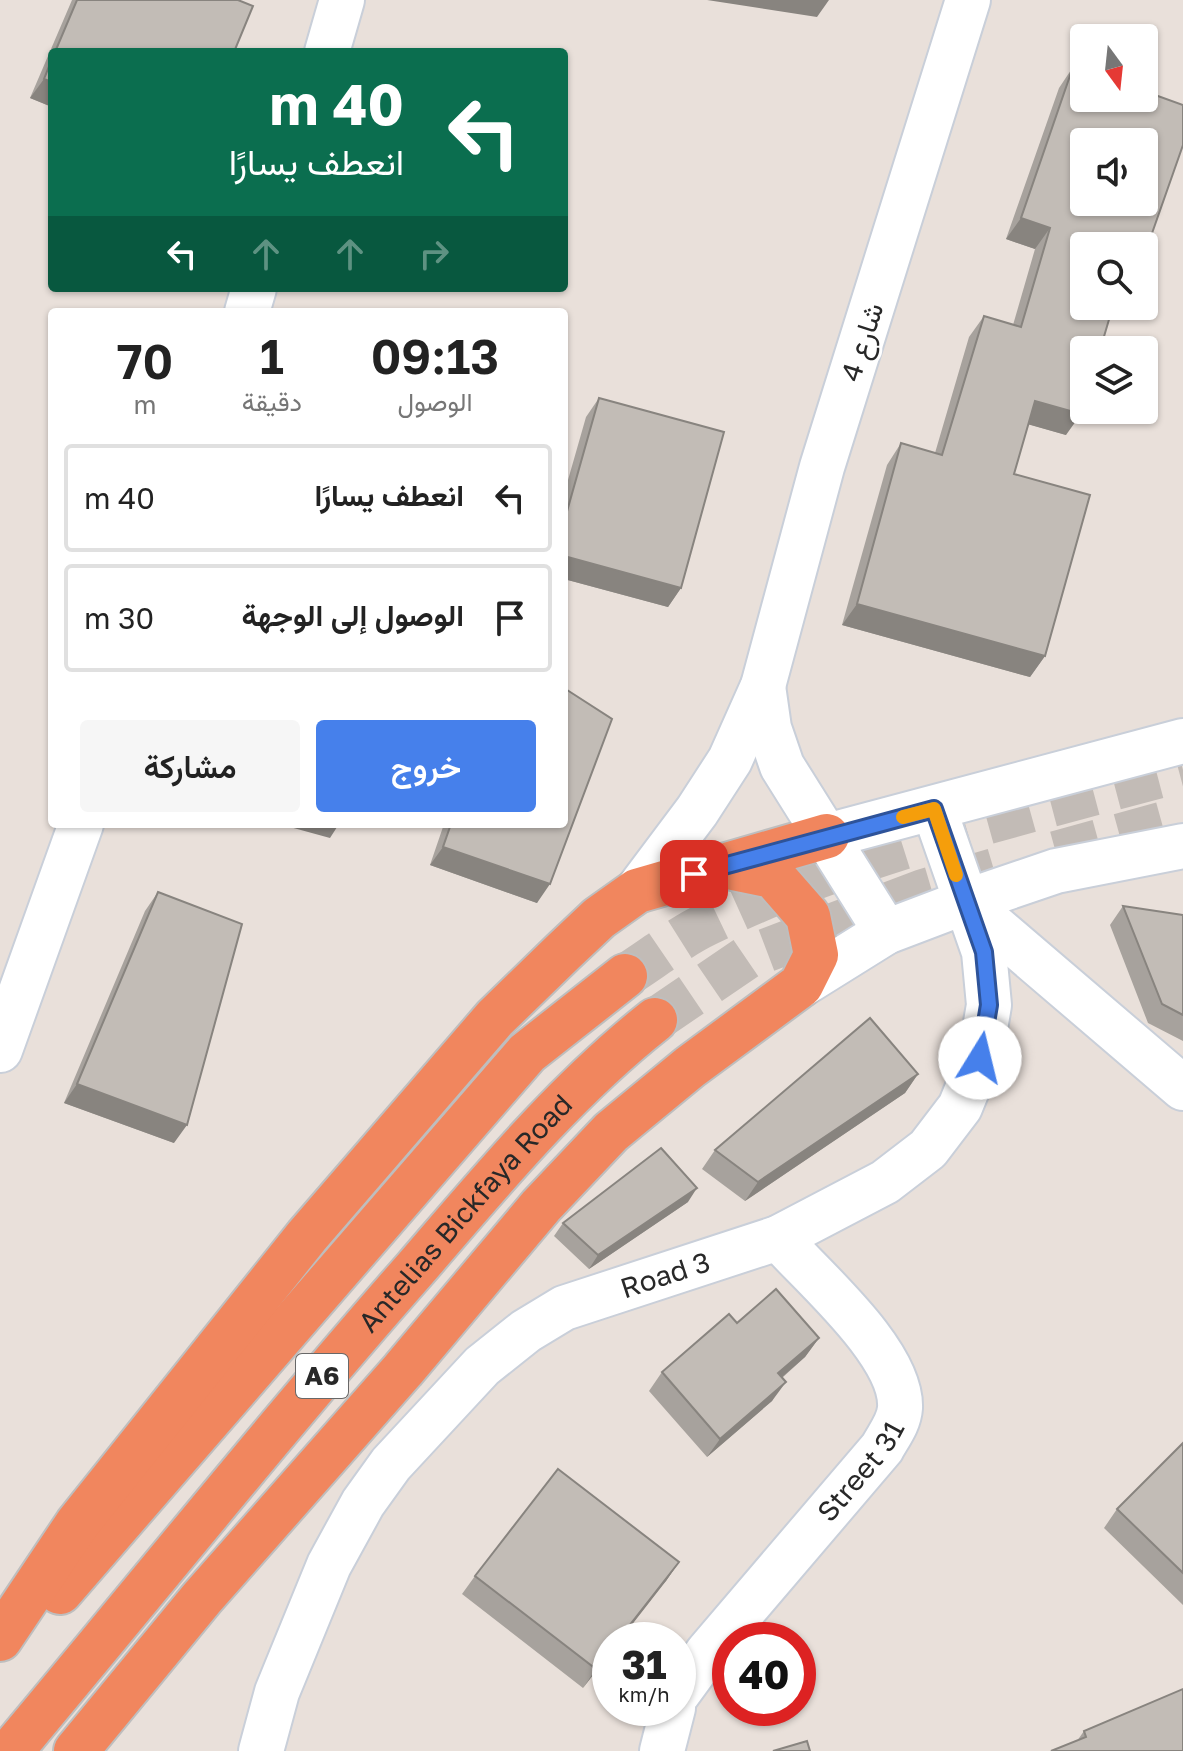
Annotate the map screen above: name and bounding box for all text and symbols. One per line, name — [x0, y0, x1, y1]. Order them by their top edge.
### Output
north arrow — [1070, 24, 1158, 112]
map controls — [1070, 24, 1158, 424]
text: 40 m — [270, 70, 404, 137]
icon: left — [432, 80, 536, 184]
button: sound — [1070, 128, 1158, 216]
text: انعطف يسارًا — [229, 140, 404, 183]
icon: left — [160, 232, 204, 276]
icon: ahead — [244, 232, 288, 276]
icon: ahead — [328, 232, 372, 276]
icon: right — [412, 232, 456, 276]
button: search — [1070, 232, 1158, 320]
street label: شارع 4 — [833, 299, 892, 386]
text: 1 — [260, 327, 284, 385]
text: 09:13 — [371, 327, 499, 385]
text: 70 — [117, 332, 173, 390]
button: layers — [1070, 336, 1158, 424]
text: دقيقة — [242, 386, 302, 417]
text: الوصول — [398, 386, 473, 417]
text: m — [133, 389, 156, 420]
icon: left — [488, 476, 532, 520]
text: انعطف يسارًا — [315, 477, 464, 513]
text: 40 m — [84, 480, 155, 516]
icon: arrive — [488, 596, 532, 640]
text: الوصول إلى الوجهة — [242, 597, 464, 633]
text: 30 m — [84, 600, 154, 636]
button: مشاركة — [80, 720, 300, 812]
button: خروج — [316, 720, 536, 812]
pin — [660, 840, 728, 908]
icon: arrive — [672, 852, 716, 896]
position arrow — [938, 1016, 1022, 1100]
street label: Antelias Bickfaya Road — [351, 1087, 578, 1338]
street label: Road 3 — [616, 1244, 714, 1304]
road number: A6 — [296, 1354, 348, 1398]
street label: Street 31 — [810, 1415, 911, 1528]
speed limit sign: 40 — [712, 1622, 816, 1726]
text: 31 — [622, 1640, 667, 1688]
text: km/h — [619, 1682, 669, 1706]

